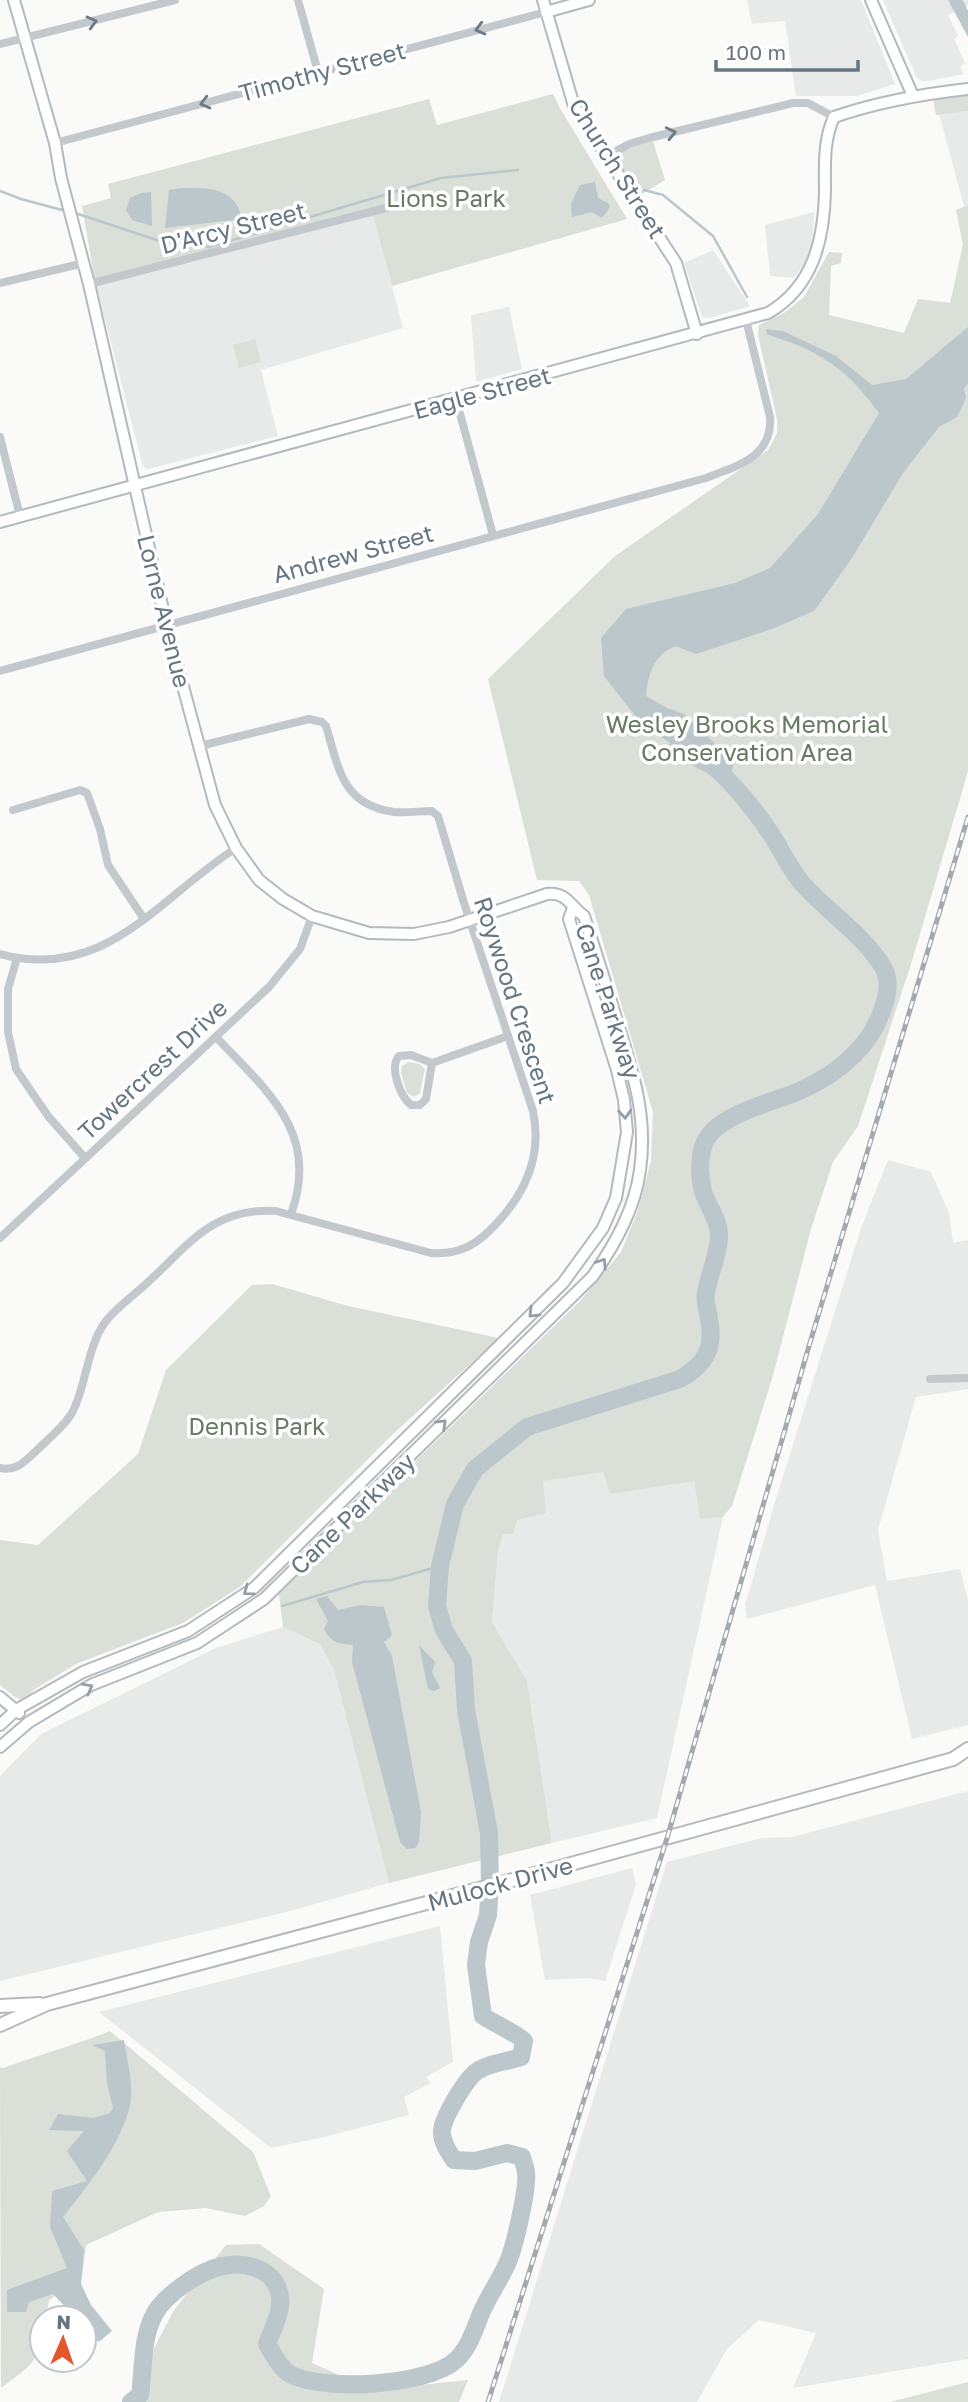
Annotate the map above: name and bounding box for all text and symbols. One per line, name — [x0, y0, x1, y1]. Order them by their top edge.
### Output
one-way arrow — [86, 16, 98, 30]
one-way arrow — [474, 21, 486, 35]
scale bar — [716, 28, 858, 72]
street label: Timothy Street — [236, 35, 408, 107]
text: 100 m — [726, 39, 786, 65]
street label: Church Street — [563, 93, 673, 243]
one-way arrow — [199, 95, 211, 109]
one-way arrow — [664, 127, 676, 141]
park label: Lions Park — [386, 183, 506, 212]
street label: D'Arcy Street — [157, 195, 309, 259]
street label: Eagle Street — [410, 360, 554, 424]
street label: Andrew Street — [270, 518, 436, 588]
street label: Lorne Avenue — [132, 532, 198, 690]
park label: Wesley Brooks Memorial Conservation Area — [606, 709, 888, 766]
street label: Roywood Crescent — [469, 893, 563, 1107]
street label: Cane Parkway — [570, 919, 648, 1083]
street label: Towercrest Drive — [72, 993, 232, 1145]
one-way arrow — [617, 1109, 632, 1120]
one-way arrow — [594, 1258, 606, 1271]
one-way arrow — [529, 1304, 542, 1317]
park label: Dennis Park — [188, 1411, 326, 1440]
one-way arrow — [434, 1420, 447, 1433]
street label: Cane Parkway — [284, 1446, 420, 1580]
one-way arrow — [243, 1583, 256, 1595]
one-way arrow — [81, 1683, 93, 1696]
street label: Mulock Drive — [424, 1850, 576, 1916]
north arrow — [28, 2304, 98, 2374]
text: N — [56, 2310, 71, 2333]

